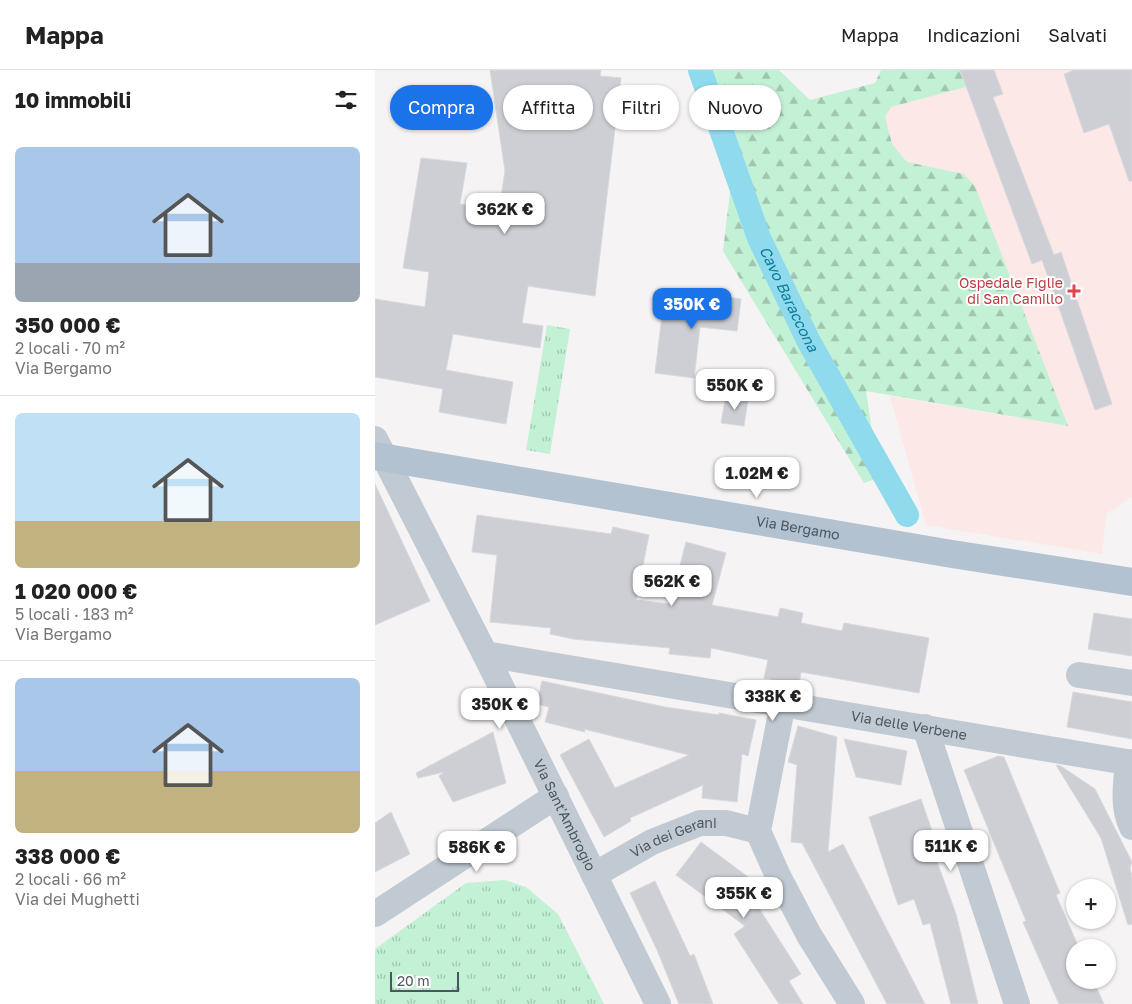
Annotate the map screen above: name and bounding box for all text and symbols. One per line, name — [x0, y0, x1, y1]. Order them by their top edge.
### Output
text: Mappa — [25, 20, 104, 49]
text: Mappa — [841, 24, 899, 46]
text: Indicazioni — [927, 24, 1020, 46]
text: Salvati — [1048, 24, 1107, 46]
chip: Compra — [390, 85, 493, 130]
chip: Affitta — [503, 85, 593, 130]
chip: Filtri — [603, 85, 679, 130]
chip: Nuovo — [689, 85, 781, 130]
icon: filters — [332, 86, 360, 114]
text: 10 immobili — [15, 87, 131, 113]
icon: home — [143, 180, 233, 270]
pin: 362K € — [464, 192, 546, 235]
text: 362K € — [477, 199, 533, 219]
water label: Cavo Baraccona — [756, 243, 823, 355]
place label: Ospedale Figlie di San Camillo — [959, 274, 1063, 307]
marker: Ospedale Figlie di San Camillo — [1067, 284, 1081, 298]
pin: 350K € — [651, 288, 733, 330]
text: 350K € — [664, 294, 720, 314]
text: 350 000 € — [15, 312, 121, 338]
text: 2 locali · 70 m² — [15, 338, 125, 358]
text: Via Bergamo — [15, 358, 112, 378]
pin: 550K € — [694, 368, 776, 411]
text: 550K € — [707, 375, 763, 395]
icon: home — [143, 445, 233, 535]
pin: 1.02M € — [711, 456, 803, 499]
text: 1.02M € — [725, 463, 789, 483]
street label: Via Bergamo — [755, 512, 841, 543]
pin: 562K € — [631, 564, 713, 607]
text: 562K € — [644, 571, 700, 591]
text: 1 020 000 € — [15, 578, 137, 604]
text: 5 locali · 183 m² — [15, 604, 134, 624]
text: Via Bergamo — [15, 624, 112, 644]
pin: 338K € — [732, 680, 814, 722]
text: 338K € — [745, 686, 801, 706]
pin: 350K € — [459, 688, 541, 730]
text: 350K € — [472, 694, 528, 714]
street label: Via delle Verbene — [850, 707, 968, 743]
icon: home — [143, 710, 233, 800]
street label: Via Sant'Ambrogio — [530, 756, 600, 873]
street label: Via dei Gerani — [627, 814, 717, 861]
pin: 586K € — [436, 830, 518, 873]
pin: 511K € — [910, 830, 992, 872]
text: 511K € — [924, 836, 978, 856]
text: 586K € — [448, 837, 506, 857]
text: 338 000 € — [15, 843, 120, 869]
text: 2 locali · 66 m² — [15, 869, 126, 889]
pin: 355K € — [703, 876, 785, 919]
map controls — [1066, 879, 1116, 989]
button: + — [1066, 879, 1116, 929]
text: 355K € — [716, 883, 772, 903]
text: Via dei Mughetti — [15, 889, 140, 909]
button: − — [1066, 939, 1116, 989]
scale bar — [390, 969, 459, 992]
text: 20 m — [397, 972, 430, 989]

